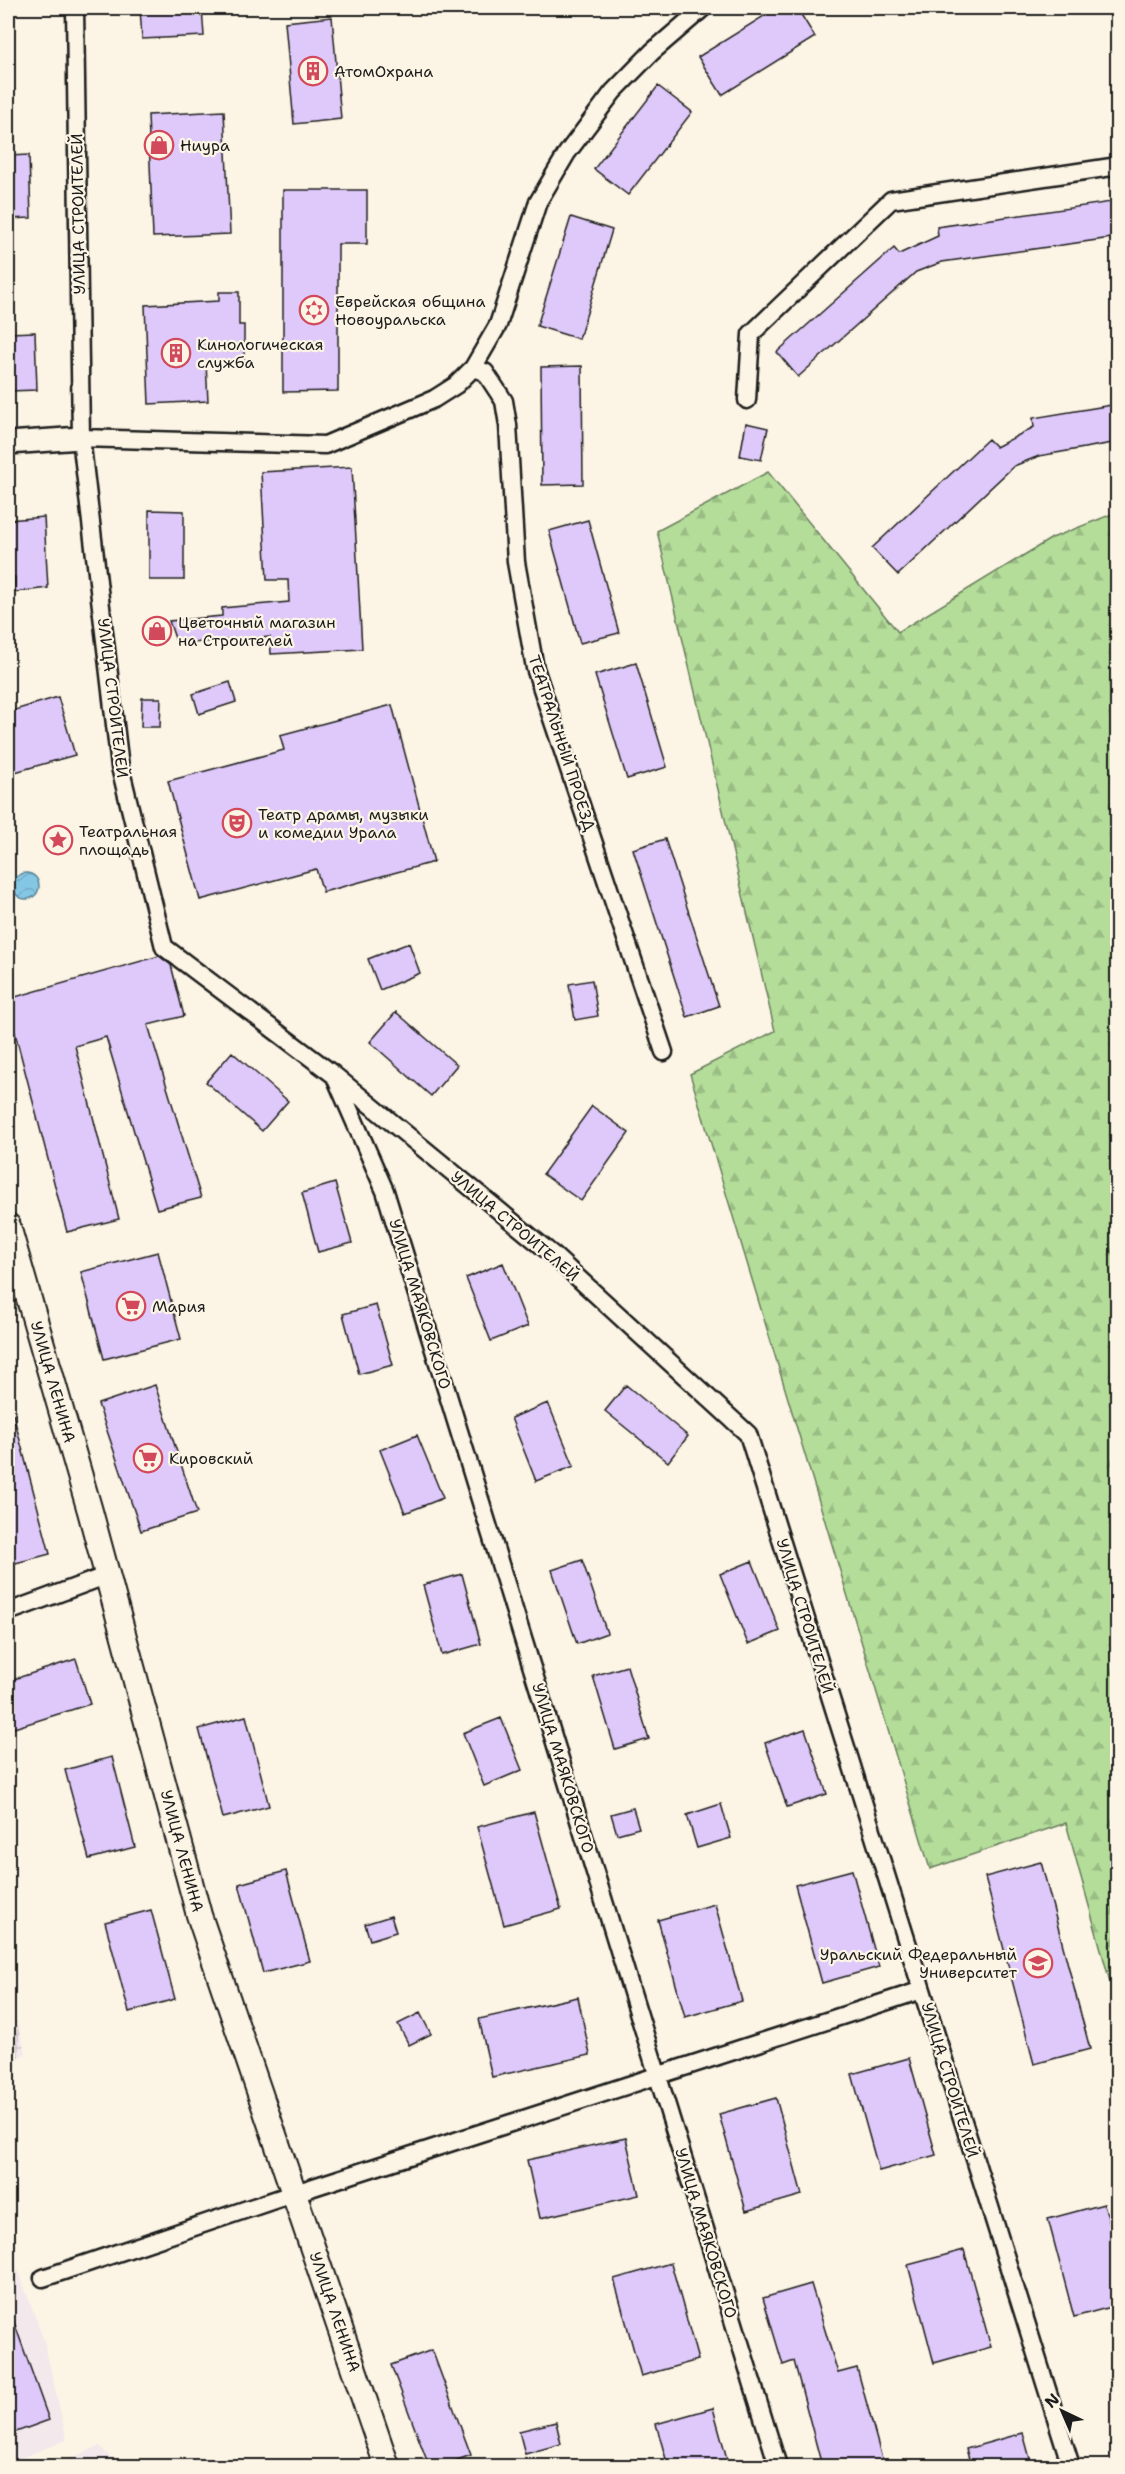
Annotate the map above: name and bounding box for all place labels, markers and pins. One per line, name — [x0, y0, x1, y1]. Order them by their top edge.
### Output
building icon: АтомОхрана — [297, 55, 329, 87]
place label: АтомОхрана — [334, 61, 433, 82]
shop icon: Ниура — [143, 129, 175, 161]
place label: Ниура — [180, 135, 230, 156]
place label: Еврейская община Новоуральска — [335, 291, 485, 330]
synagogue icon: Еврейская община Новоуральска — [298, 294, 330, 326]
place label: Кинологическая служба — [197, 334, 324, 373]
building icon: Кинологическая служба — [160, 337, 192, 369]
place label: Цветочный магазин на Строителей — [178, 612, 336, 651]
shop icon: Цветочный магазин на Строителей — [141, 615, 173, 647]
place label: Театр драмы, музыки и комедии Урала — [258, 804, 429, 843]
theatre icon: Театр драмы, музыки и комедии Урала — [221, 807, 253, 839]
place label: Театральная площадь — [79, 821, 177, 860]
place icon: Театральная площадь — [42, 824, 74, 856]
supermarket icon: Мария — [115, 1290, 147, 1322]
place label: Мария — [152, 1296, 206, 1317]
supermarket icon: Кировский — [132, 1442, 164, 1474]
place label: Кировский — [169, 1448, 253, 1469]
place label: Уральский Федеральный Университет — [820, 1944, 1018, 1983]
school or university icon: Уральский Федеральный Университет — [1022, 1947, 1054, 1979]

